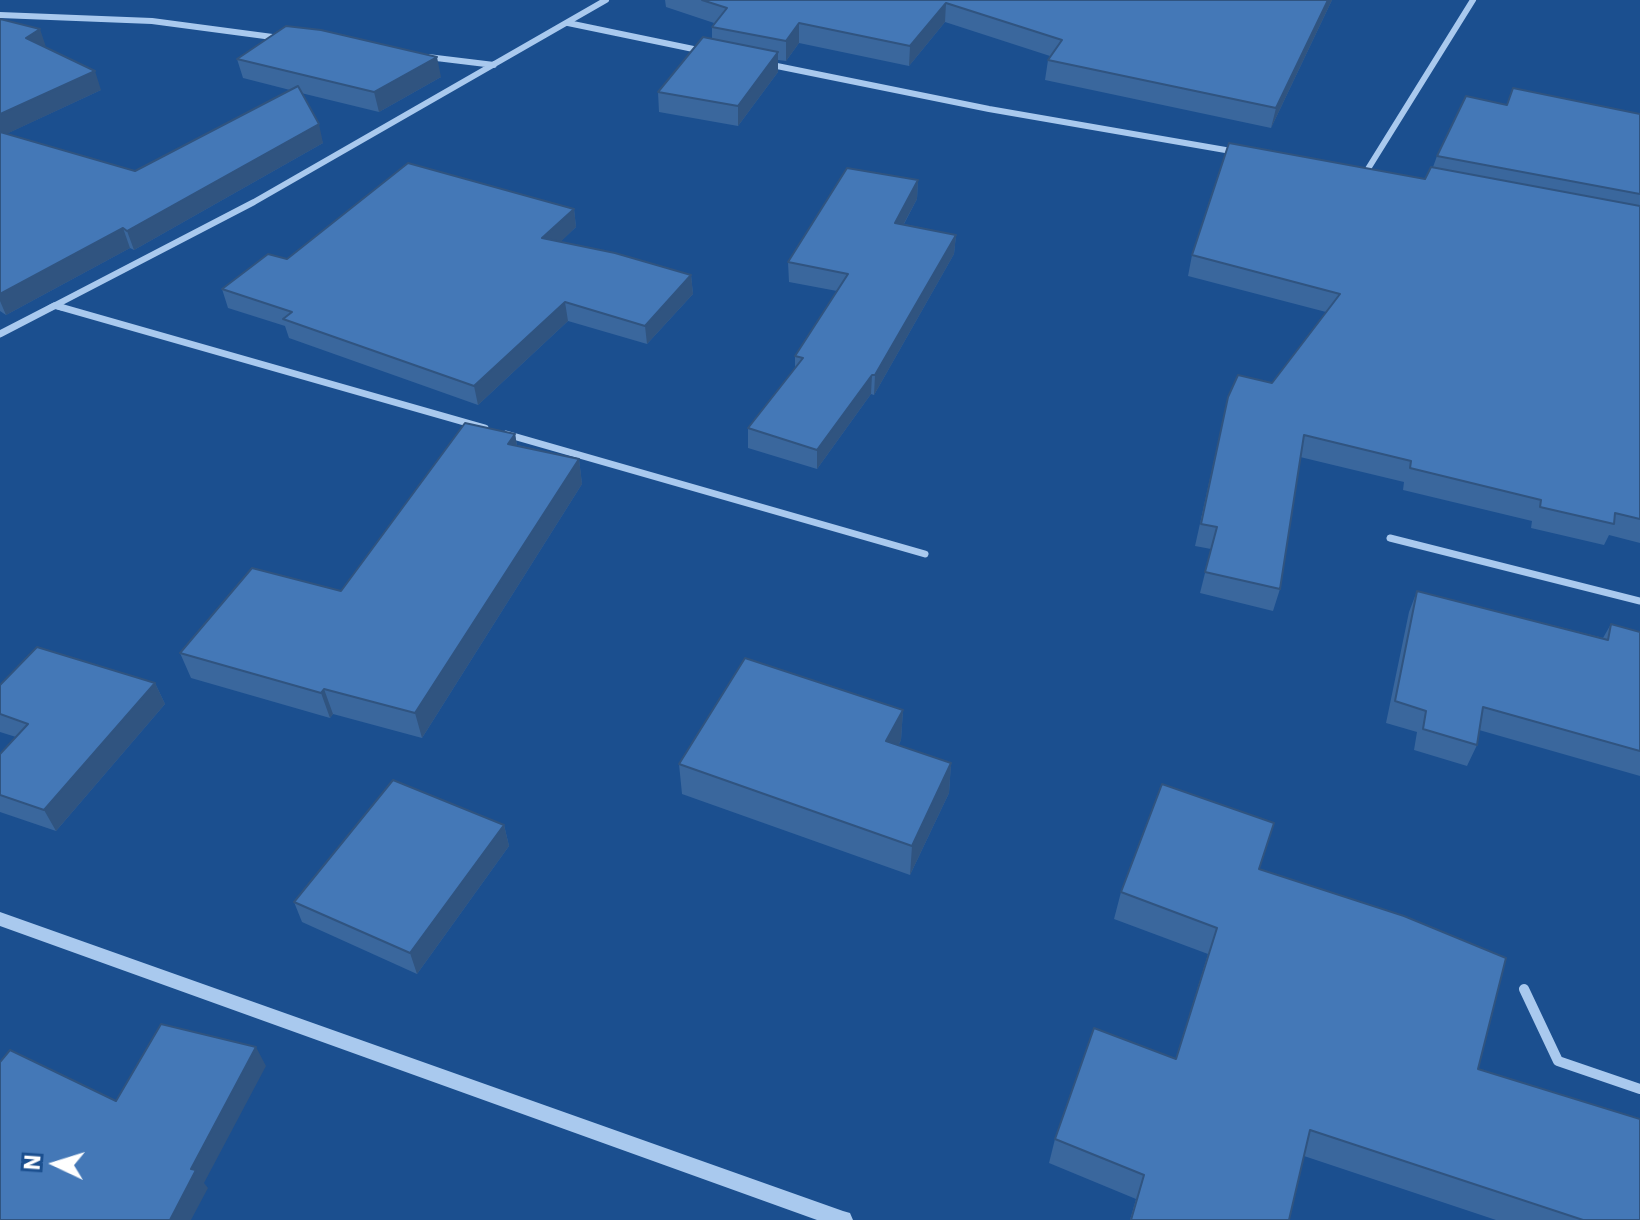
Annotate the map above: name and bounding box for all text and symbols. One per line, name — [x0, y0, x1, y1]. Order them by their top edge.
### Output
north arrow — [16, 1124, 96, 1204]
text: N — [17, 1153, 47, 1171]

